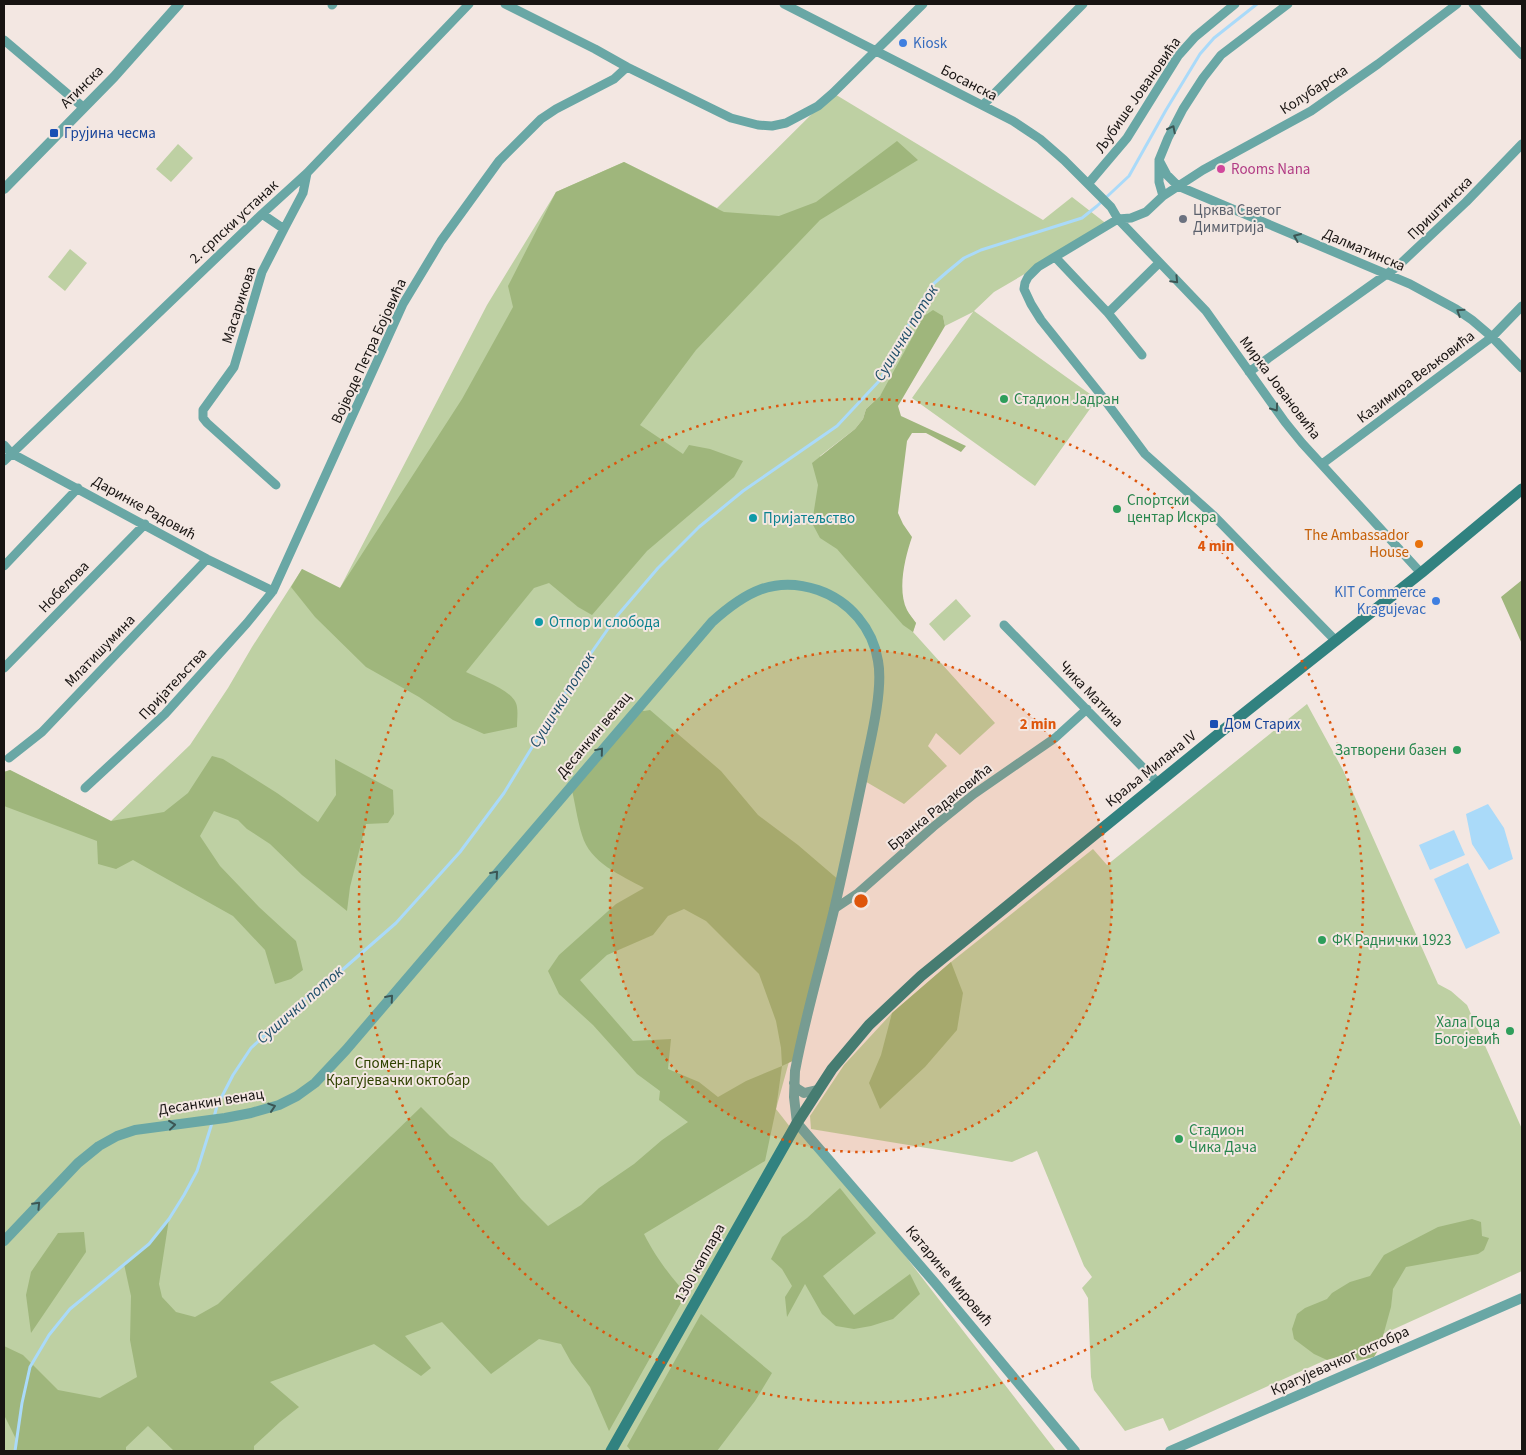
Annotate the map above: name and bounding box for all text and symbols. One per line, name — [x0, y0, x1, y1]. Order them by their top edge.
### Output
place label: Kiosk — [913, 33, 948, 54]
street label: Љубише Јовановића — [1090, 33, 1186, 157]
marker: Kiosk — [897, 37, 909, 49]
street label: Босанска — [937, 60, 1001, 106]
street label: Колубарска — [1276, 60, 1352, 120]
street label: Атинска — [56, 61, 108, 113]
place label: Грујина чесма — [64, 123, 156, 144]
one-way arrow — [1166, 125, 1176, 134]
marker: Грујина чесма — [48, 127, 60, 139]
place label: Rooms Nana — [1231, 159, 1310, 180]
marker: Rooms Nana — [1215, 163, 1227, 175]
street label: Приштинска — [1403, 172, 1477, 244]
street label: 2. српски устанак — [185, 175, 283, 269]
place label: Црква Светог Димитрија — [1193, 200, 1281, 238]
marker: Црква Светог Димитрија — [1177, 213, 1189, 225]
street label: Далматинска — [1320, 223, 1408, 277]
one-way arrow — [1293, 232, 1302, 243]
street label: Масарикова — [217, 264, 261, 346]
one-way arrow — [1170, 274, 1179, 283]
street label: Војводе Петра Бојовића — [326, 275, 412, 427]
water label: Сушички поток — [869, 280, 944, 385]
one-way arrow — [1456, 309, 1466, 318]
street label: Казимира Вељковића — [1353, 326, 1479, 428]
street label: Мирка Јовановића — [1234, 332, 1326, 444]
place label: Стадион Јадран — [1014, 389, 1119, 410]
marker: Стадион Јадран — [998, 393, 1010, 405]
one-way arrow — [1269, 402, 1278, 412]
street label: Даринке Радовић — [88, 471, 200, 545]
place label: Спортски центар Искра — [1127, 490, 1217, 528]
marker: Спортски центар Искра — [1111, 503, 1123, 515]
place label: Пријатељство — [763, 508, 855, 529]
marker: Пријатељство — [747, 512, 759, 524]
place label: The Ambassador House — [1304, 525, 1410, 563]
text: 4 min — [1198, 536, 1234, 557]
marker: The Ambassador House — [1413, 538, 1425, 550]
street label: Нобелова — [34, 556, 94, 618]
place label: KIT Commerce Kragujevac — [1334, 582, 1426, 620]
marker: KIT Commerce Kragujevac — [1430, 595, 1442, 607]
street label: Млатишумина — [60, 610, 140, 692]
place label: Отпор и слобода — [549, 612, 660, 633]
marker: Отпор и слобода — [533, 616, 545, 628]
street label: Пријатељства — [134, 643, 212, 725]
water label: Сушички поток — [524, 648, 600, 752]
street label: Чика Матина — [1054, 656, 1128, 732]
street label: Десанкин венац — [552, 687, 637, 783]
text: 2 min — [1020, 714, 1056, 735]
place label: Дом Старих — [1224, 714, 1300, 735]
marker: Дом Старих — [1208, 718, 1220, 730]
street label: Краља Милана IV — [1101, 726, 1201, 812]
place label: Затворени базен — [1335, 740, 1447, 761]
marker: Затворени базен — [1451, 744, 1463, 756]
one-way arrow — [595, 747, 604, 756]
street label: Бранка Радаковића — [883, 758, 997, 856]
one-way arrow — [489, 871, 498, 880]
centre of rings — [852, 892, 870, 910]
place label: ФК Раднички 1923 — [1332, 930, 1451, 951]
marker: ФК Раднички 1923 — [1316, 934, 1328, 946]
water label: Сушички поток — [252, 961, 349, 1049]
one-way arrow — [384, 995, 393, 1004]
place label: Хала Гоца Богојевић — [1434, 1012, 1500, 1050]
marker: Хала Гоца Богојевић — [1504, 1025, 1516, 1037]
park label: Спомен-парк Крагујевачки октобар — [326, 1053, 470, 1091]
street label: Десанкин венац — [157, 1083, 266, 1121]
one-way arrow — [267, 1103, 276, 1113]
one-way arrow — [168, 1120, 176, 1131]
place label: Стадион Чика Дача — [1189, 1120, 1257, 1158]
marker: Стадион Чика Дача — [1173, 1133, 1185, 1145]
one-way arrow — [32, 1202, 41, 1211]
street label: 1300 каплара — [670, 1220, 730, 1306]
street label: Катарине Мировић — [901, 1221, 997, 1331]
street label: Крагујевачког октобра — [1267, 1321, 1413, 1401]

